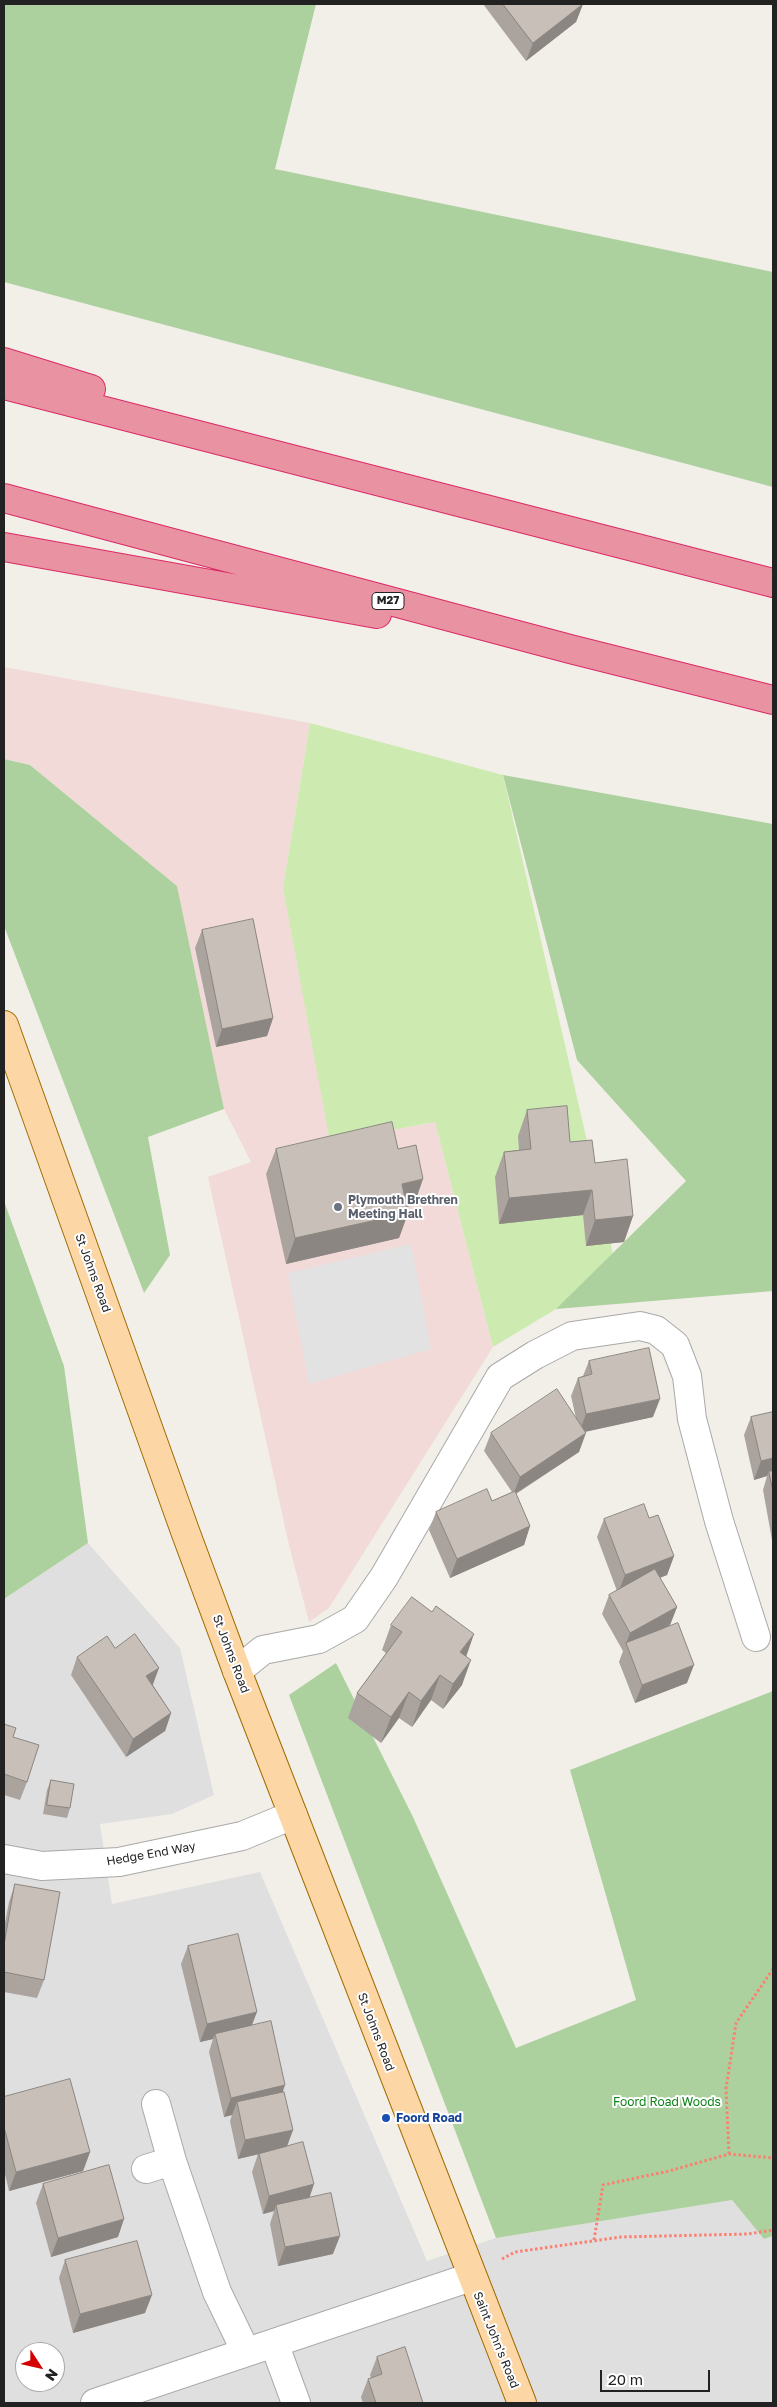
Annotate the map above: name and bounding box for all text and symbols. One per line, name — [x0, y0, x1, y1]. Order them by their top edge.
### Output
road number: M27 — [372, 592, 404, 610]
place label: Plymouth Brethren Meeting Hall — [348, 1193, 458, 1221]
marker: Plymouth Brethren Meeting Hall — [332, 1201, 344, 1213]
street label: St Johns Road — [72, 1232, 114, 1314]
street label: St Johns Road — [209, 1613, 253, 1695]
street label: Hedge End Way — [105, 1839, 197, 1869]
street label: St Johns Road — [354, 1991, 398, 2073]
park label: Foord Road Woods — [613, 2095, 721, 2109]
place label: Foord Road — [396, 2111, 462, 2125]
marker: Foord Road — [380, 2112, 392, 2124]
street label: Saint John's Road — [470, 2290, 522, 2390]
north arrow — [15, 2342, 65, 2392]
scale bar — [602, 2360, 712, 2392]
text: N — [42, 2366, 62, 2385]
text: 20 m — [608, 2370, 643, 2388]

